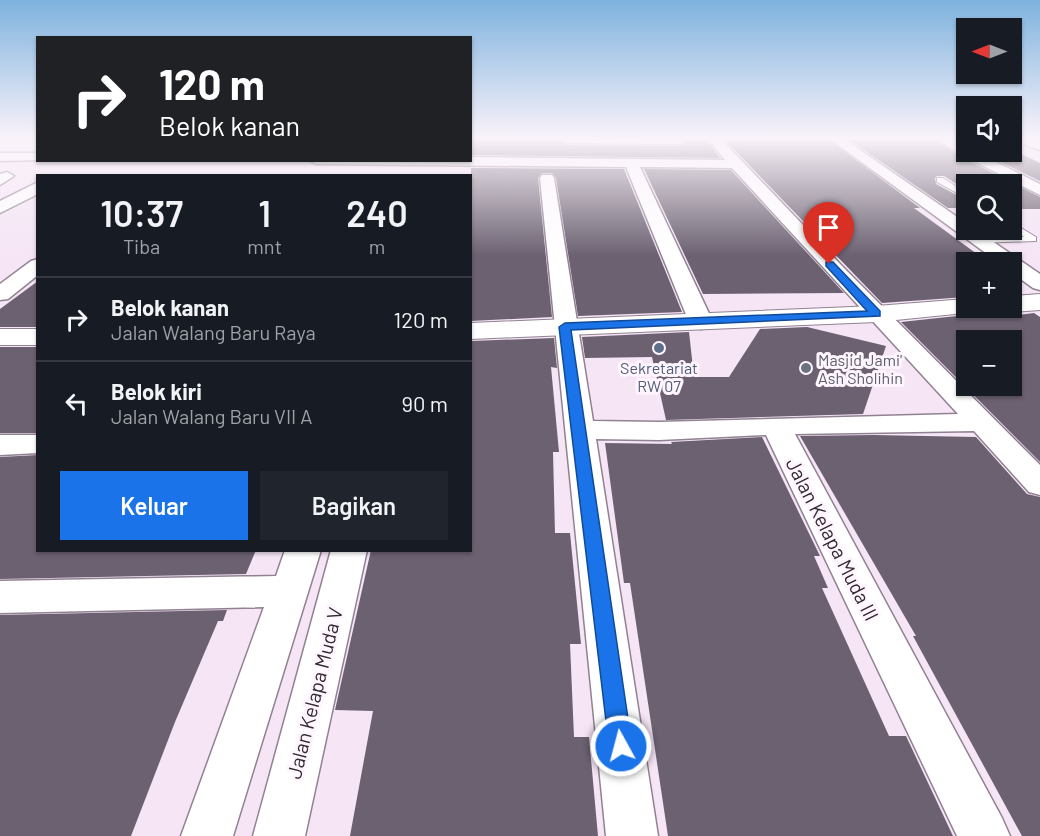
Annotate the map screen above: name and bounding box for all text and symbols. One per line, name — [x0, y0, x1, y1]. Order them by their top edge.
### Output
north arrow — [956, 18, 1022, 84]
map controls — [956, 18, 1022, 396]
text: 120 m — [159, 58, 265, 108]
icon: right — [60, 60, 138, 138]
button: sound — [956, 96, 1022, 162]
text: Belok kanan — [159, 109, 300, 141]
button: search — [956, 174, 1022, 240]
text: 10:37 — [100, 191, 183, 234]
text: 1 — [258, 191, 271, 234]
text: 240 — [346, 191, 408, 234]
pin — [803, 202, 854, 264]
icon: arrive — [812, 211, 845, 244]
text: Tiba — [123, 234, 160, 258]
text: mnt — [247, 234, 282, 258]
text: m — [369, 234, 385, 258]
button: + — [956, 252, 1022, 318]
text: Belok kanan — [111, 294, 229, 320]
icon: right — [60, 303, 93, 336]
text: 120 m — [393, 306, 448, 332]
text: Jalan Walang Baru Raya — [111, 320, 316, 344]
button: − — [956, 330, 1022, 396]
marker: Sekretariat RW 07 — [652, 341, 666, 355]
place label: Masjid Jami' Ash Sholihin — [818, 350, 903, 387]
place label: Sekretariat RW 07 — [620, 358, 698, 395]
marker: Masjid Jami' Ash Sholihin — [799, 361, 813, 375]
text: Belok kiri — [111, 378, 202, 404]
icon: left — [60, 387, 93, 420]
text: 90 m — [402, 390, 448, 416]
text: Jalan Walang Baru VII A — [111, 404, 312, 428]
street label: Jalan Kelapa Muda III — [782, 453, 884, 625]
button: Keluar — [60, 471, 248, 540]
button: Bagikan — [260, 471, 448, 540]
street label: Jalan Kelapa Muda V — [281, 605, 347, 781]
position arrow — [589, 714, 653, 778]

